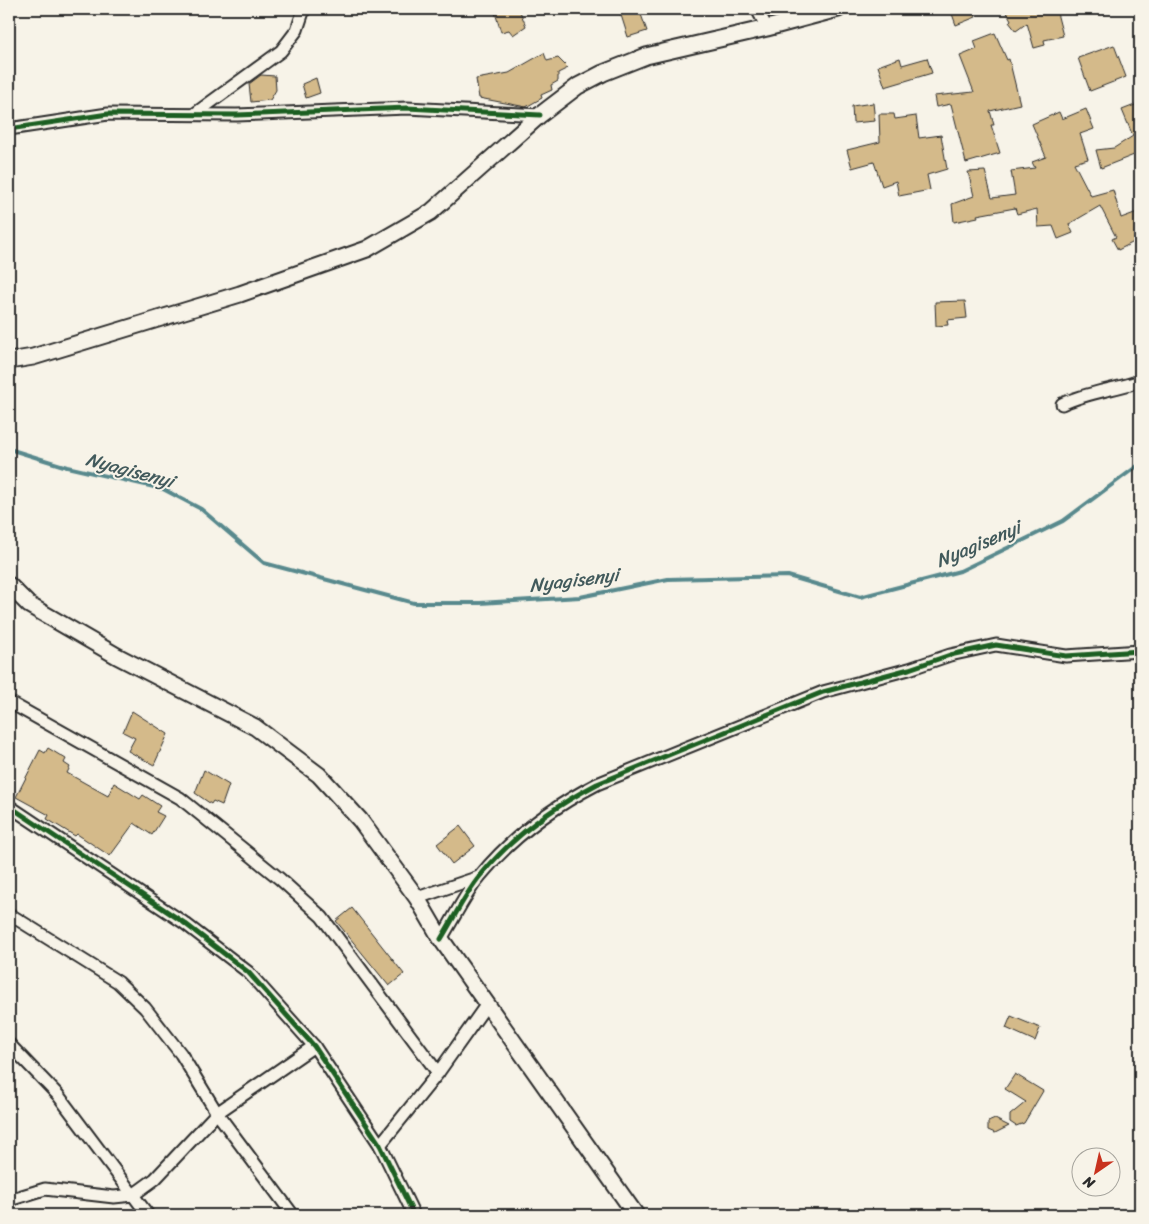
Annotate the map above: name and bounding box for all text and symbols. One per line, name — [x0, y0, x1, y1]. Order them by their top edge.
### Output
water label: Nyagisenyi — [82, 442, 181, 499]
water label: Nyagisenyi — [930, 510, 1029, 577]
water label: Nyagisenyi — [527, 558, 624, 602]
north arrow — [1072, 1146, 1122, 1196]
text: N — [1078, 1169, 1101, 1196]

